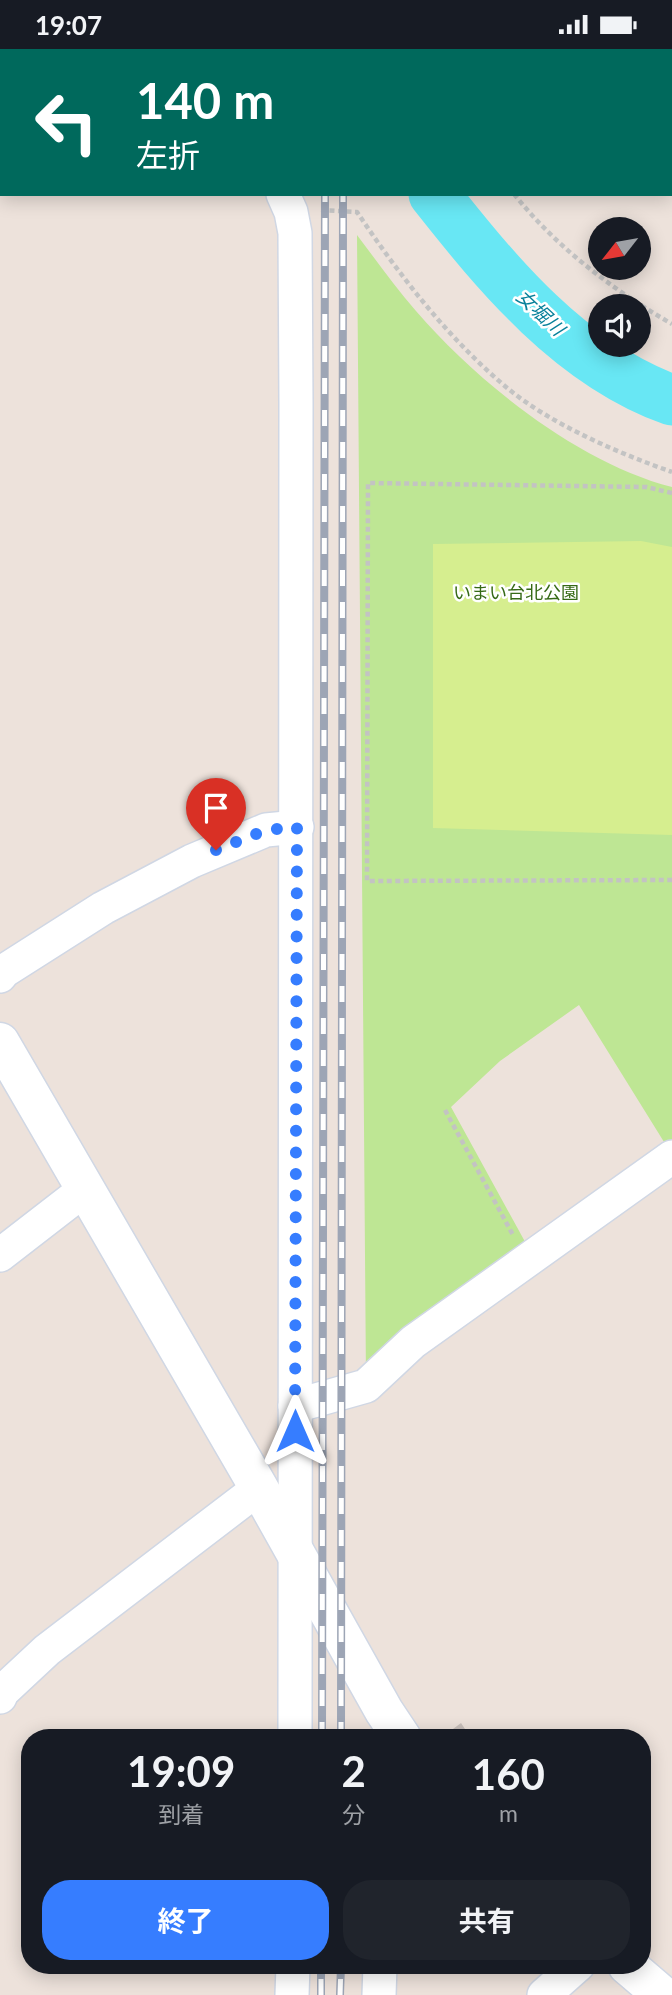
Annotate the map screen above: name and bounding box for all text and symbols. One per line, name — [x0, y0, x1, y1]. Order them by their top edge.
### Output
text: 19:07 — [35, 9, 102, 41]
text: 140 m — [136, 71, 274, 129]
icon: left — [21, 77, 112, 168]
text: 左折 — [136, 135, 200, 174]
north arrow — [588, 217, 651, 280]
map controls — [588, 217, 651, 357]
water label: 女堀川 — [512, 284, 571, 341]
button: sound — [588, 294, 651, 357]
park label: いまい台北公園 — [453, 581, 579, 603]
pin — [186, 778, 246, 850]
icon: arrive — [197, 789, 235, 827]
position arrow — [258, 1394, 332, 1468]
text: 19:09 — [127, 1746, 235, 1796]
text: 2 — [341, 1746, 366, 1796]
text: 160 — [472, 1749, 545, 1799]
text: m — [499, 1799, 518, 1827]
text: 到着 — [158, 1800, 204, 1828]
text: 分 — [342, 1800, 365, 1828]
button: 終了 — [42, 1880, 329, 1960]
button: 共有 — [343, 1880, 630, 1960]

